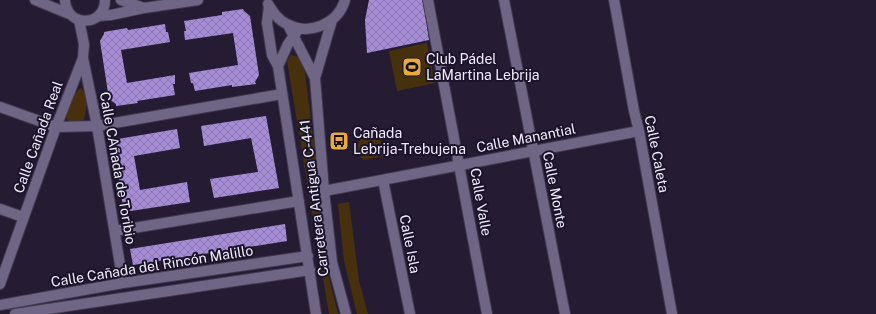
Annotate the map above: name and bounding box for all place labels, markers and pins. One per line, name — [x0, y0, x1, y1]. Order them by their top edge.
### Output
place label: Club Pádel LaMartina Lebrija — [426, 51, 540, 83]
sports icon: Club Pádel LaMartina Lebrija — [401, 56, 423, 78]
place label: Cañada Lebrija-Trebujena — [353, 125, 466, 157]
bus stop icon: Cañada Lebrija-Trebujena — [328, 130, 350, 152]

